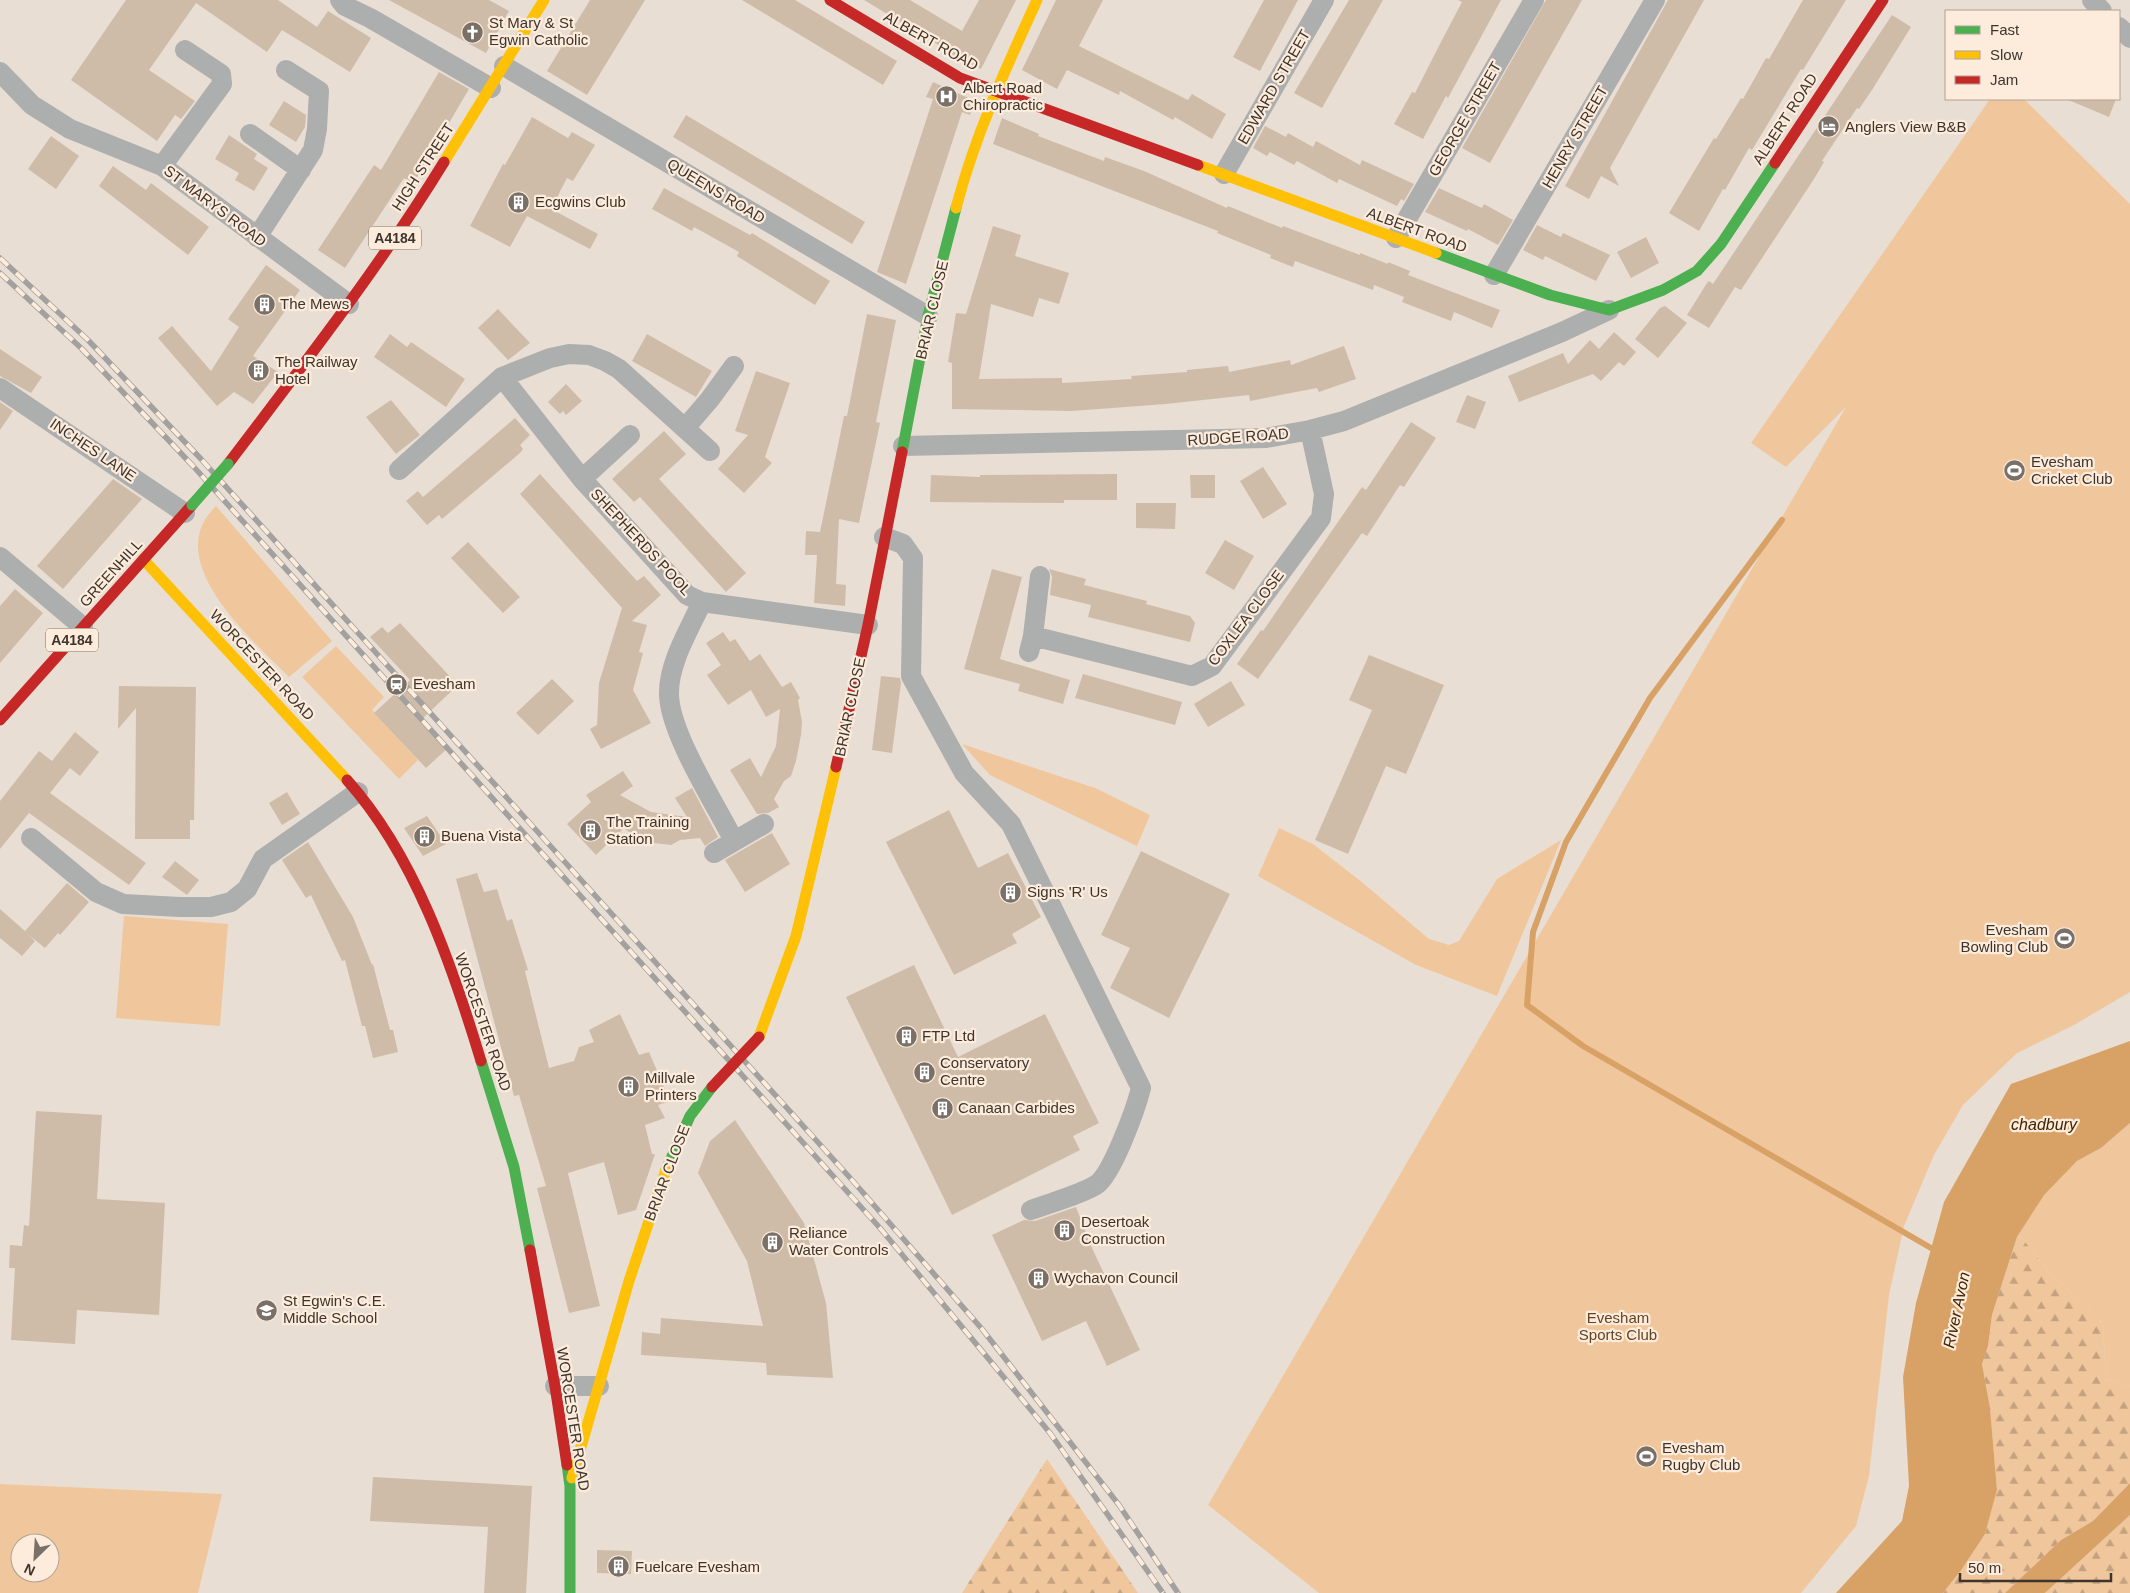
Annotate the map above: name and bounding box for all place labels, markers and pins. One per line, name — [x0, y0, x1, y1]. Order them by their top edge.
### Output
place label: St Mary & St Egwin Catholic — [489, 14, 589, 48]
church icon: St Mary & St Egwin Catholic — [461, 20, 485, 44]
place label: Albert Road Chiropractic — [963, 79, 1044, 113]
hospital icon: Albert Road Chiropractic — [935, 85, 959, 109]
hotel icon: Anglers View B&B — [1817, 115, 1841, 139]
place label: Anglers View B&B — [1845, 118, 1966, 135]
building icon: Ecgwins Club — [507, 190, 531, 214]
place label: Ecgwins Club — [535, 193, 626, 210]
building icon: The Mews — [252, 292, 276, 316]
place label: The Mews — [280, 295, 349, 312]
place label: The Railway Hotel — [275, 353, 358, 387]
building icon: The Railway Hotel — [247, 359, 271, 383]
place label: Evesham Cricket Club — [2031, 453, 2113, 487]
sports icon: Evesham Cricket Club — [2003, 459, 2027, 483]
station icon: Evesham — [385, 672, 409, 696]
place label: Evesham — [413, 675, 476, 692]
place label: The Training Station — [606, 813, 689, 847]
building icon: The Training Station — [578, 819, 602, 843]
building icon: Buena Vista — [413, 824, 437, 848]
place label: Buena Vista — [441, 827, 522, 844]
building icon: Signs 'R' Us — [999, 880, 1023, 904]
place label: Signs 'R' Us — [1027, 883, 1108, 900]
place label: Evesham Bowling Club — [1960, 921, 2048, 955]
sports icon: Evesham Bowling Club — [2052, 927, 2076, 951]
building icon: FTP Ltd — [894, 1024, 918, 1048]
place label: FTP Ltd — [922, 1027, 975, 1044]
place label: Conservatory Centre — [940, 1054, 1030, 1088]
building icon: Conservatory Centre — [912, 1060, 936, 1084]
place label: Millvale Printers — [645, 1069, 697, 1103]
building icon: Millvale Printers — [617, 1075, 641, 1099]
building icon: Canaan Carbides — [930, 1096, 954, 1120]
place label: Canaan Carbides — [958, 1099, 1075, 1116]
place label: Desertoak Construction — [1081, 1213, 1165, 1247]
building icon: Desertoak Construction — [1053, 1219, 1077, 1243]
place label: Reliance Water Controls — [789, 1224, 888, 1258]
building icon: Reliance Water Controls — [761, 1230, 785, 1254]
building icon: Wychavon Council — [1026, 1266, 1050, 1290]
place label: Wychavon Council — [1054, 1269, 1178, 1286]
place label: St Egwin's C.E. Middle School — [283, 1292, 386, 1326]
school or university icon: St Egwin's C.E. Middle School — [255, 1298, 279, 1322]
place label: Evesham Rugby Club — [1662, 1439, 1740, 1473]
sports icon: Evesham Rugby Club — [1634, 1445, 1658, 1469]
building icon: Fuelcare Evesham — [607, 1555, 631, 1579]
place label: Fuelcare Evesham — [635, 1558, 760, 1575]

